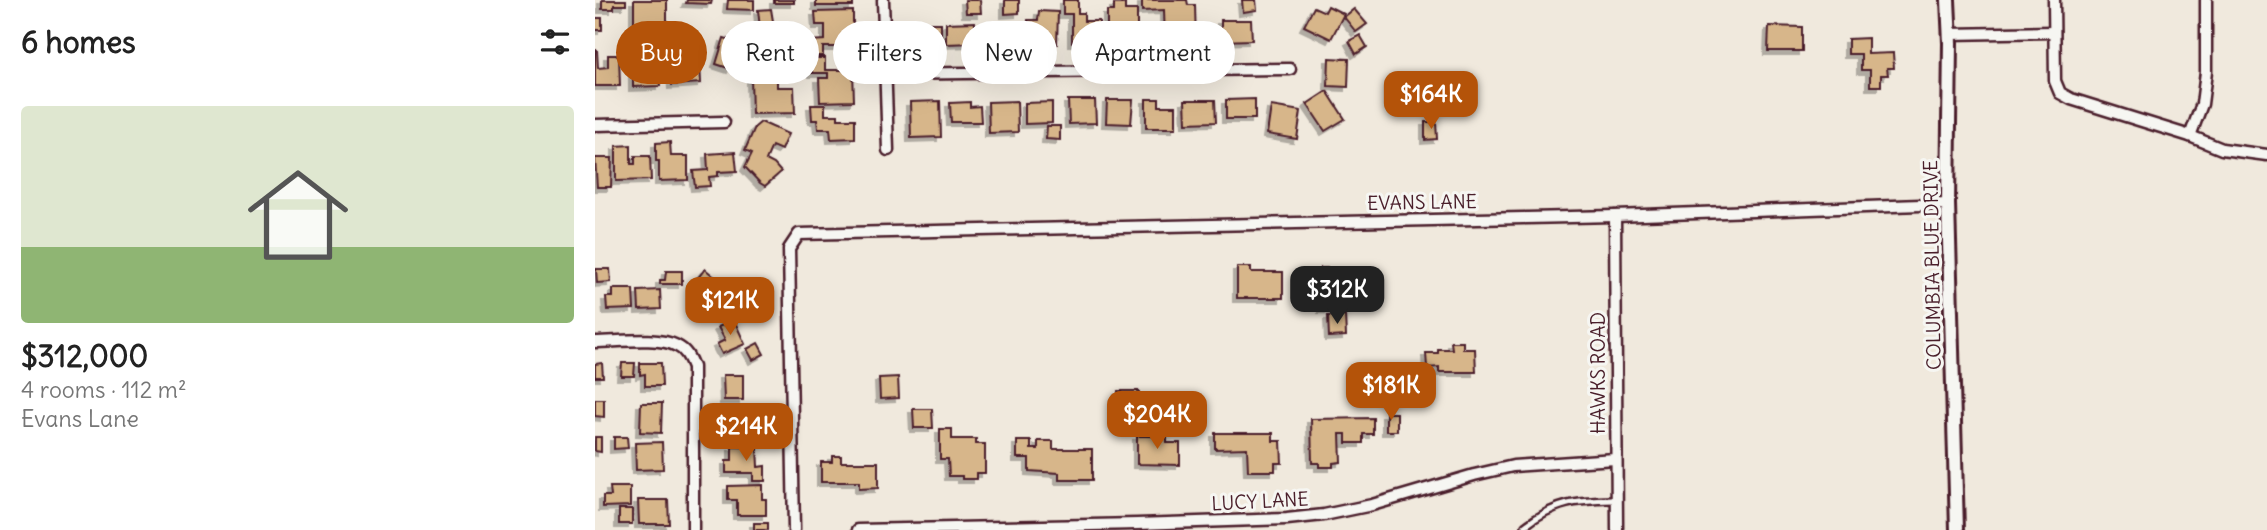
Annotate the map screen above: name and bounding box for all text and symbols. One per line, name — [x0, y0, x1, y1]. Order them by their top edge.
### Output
chip: Buy — [616, 21, 707, 84]
chip: Rent — [721, 21, 819, 84]
chip: Filters — [833, 21, 947, 84]
chip: New — [961, 21, 1057, 84]
chip: Apartment — [1071, 21, 1235, 84]
text: 6 homes — [21, 23, 136, 61]
icon: filters — [536, 23, 574, 61]
pin: $164K — [1382, 72, 1480, 131]
text: $164K — [1400, 79, 1462, 108]
icon: home — [235, 152, 361, 278]
street label: COLUMBIA BLUE DRIVE — [1918, 160, 1946, 370]
street label: EVANS LANE — [1367, 189, 1477, 215]
pin: $312K — [1288, 266, 1386, 326]
text: $312K — [1306, 274, 1368, 303]
pin: $121K — [681, 278, 779, 337]
text: $121K — [701, 285, 759, 314]
street label: HAWKS ROAD — [1586, 312, 1610, 434]
text: $312,000 — [21, 337, 148, 375]
pin: $181K — [1342, 362, 1440, 422]
text: $181K — [1362, 370, 1420, 399]
text: 4 rooms · 112 m² — [21, 375, 187, 404]
pin: $204K — [1108, 392, 1206, 451]
text: $204K — [1123, 399, 1191, 428]
text: Evans Lane — [21, 404, 139, 433]
pin: $214K — [697, 404, 795, 463]
text: $214K — [715, 411, 777, 440]
street label: LUCY LANE — [1211, 486, 1309, 516]

